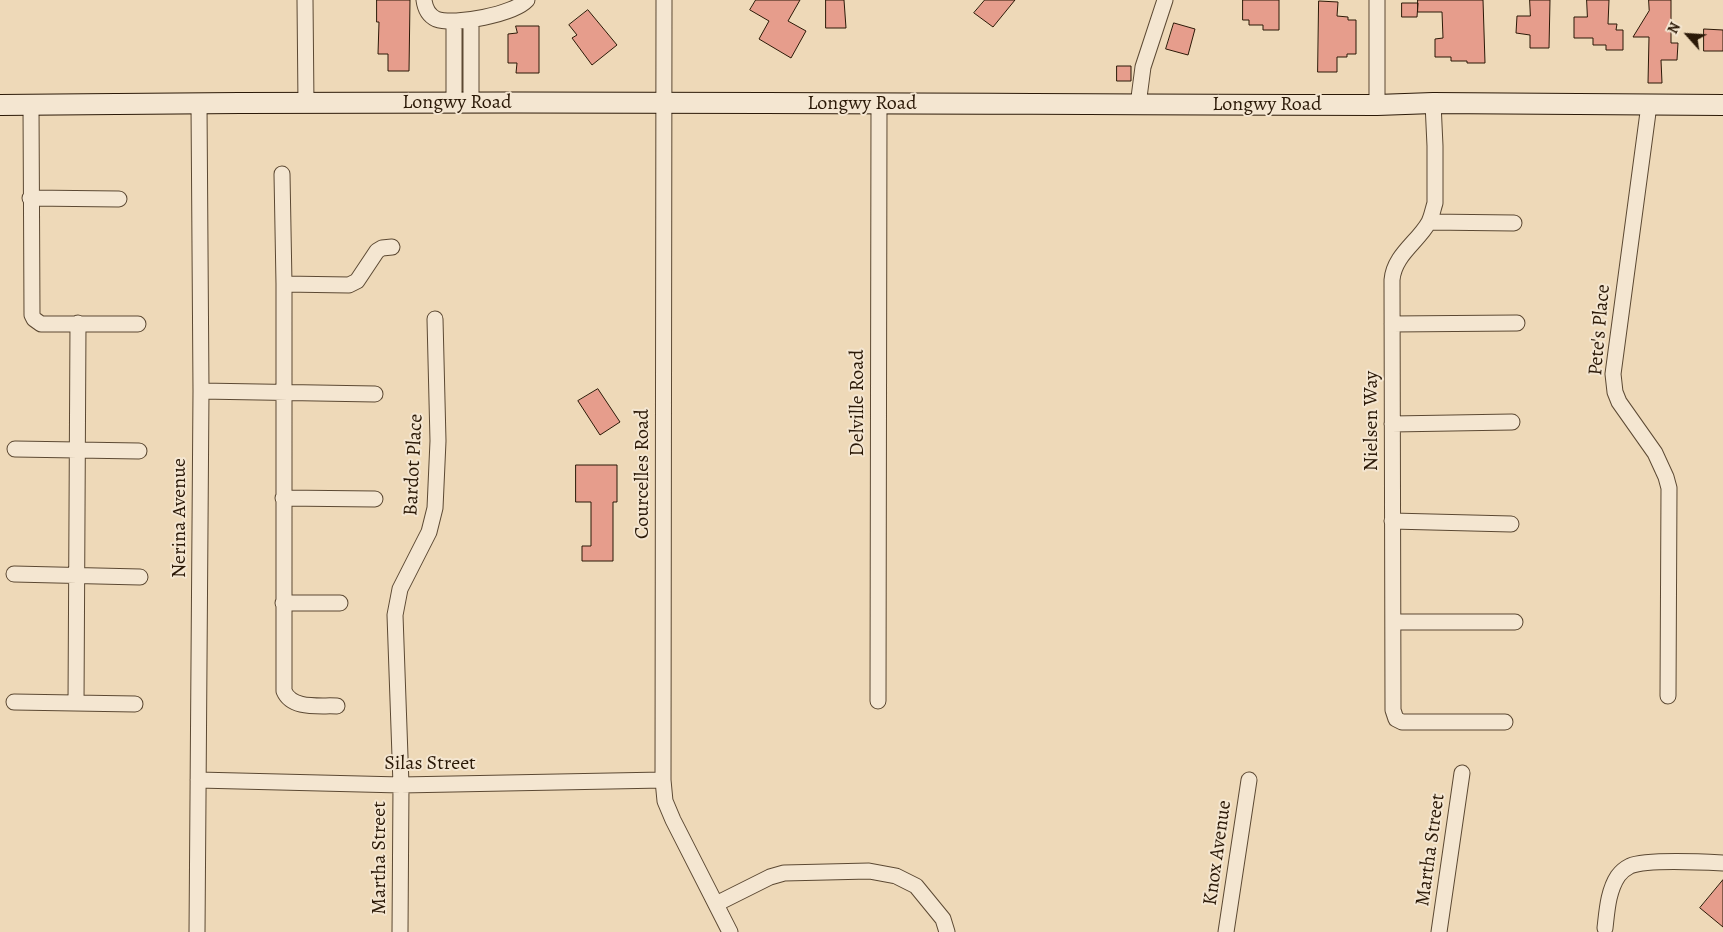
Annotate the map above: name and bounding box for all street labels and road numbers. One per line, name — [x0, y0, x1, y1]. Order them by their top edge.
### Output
street label: Longwy Road — [402, 91, 512, 115]
street label: Longwy Road — [807, 92, 917, 116]
street label: Longwy Road — [1212, 93, 1322, 117]
street label: Pete's Place — [1584, 283, 1616, 377]
street label: Delville Road — [846, 350, 870, 456]
street label: Nielsen Way — [1360, 371, 1384, 471]
street label: Courcelles Road — [631, 409, 655, 539]
street label: Bardot Place — [399, 413, 429, 517]
street label: Nerina Avenue — [168, 458, 192, 578]
street label: Silas Street — [384, 752, 476, 776]
street label: Martha Street — [1411, 792, 1451, 908]
street label: Knox Avenue — [1199, 799, 1237, 907]
street label: Martha Street — [368, 801, 392, 915]

